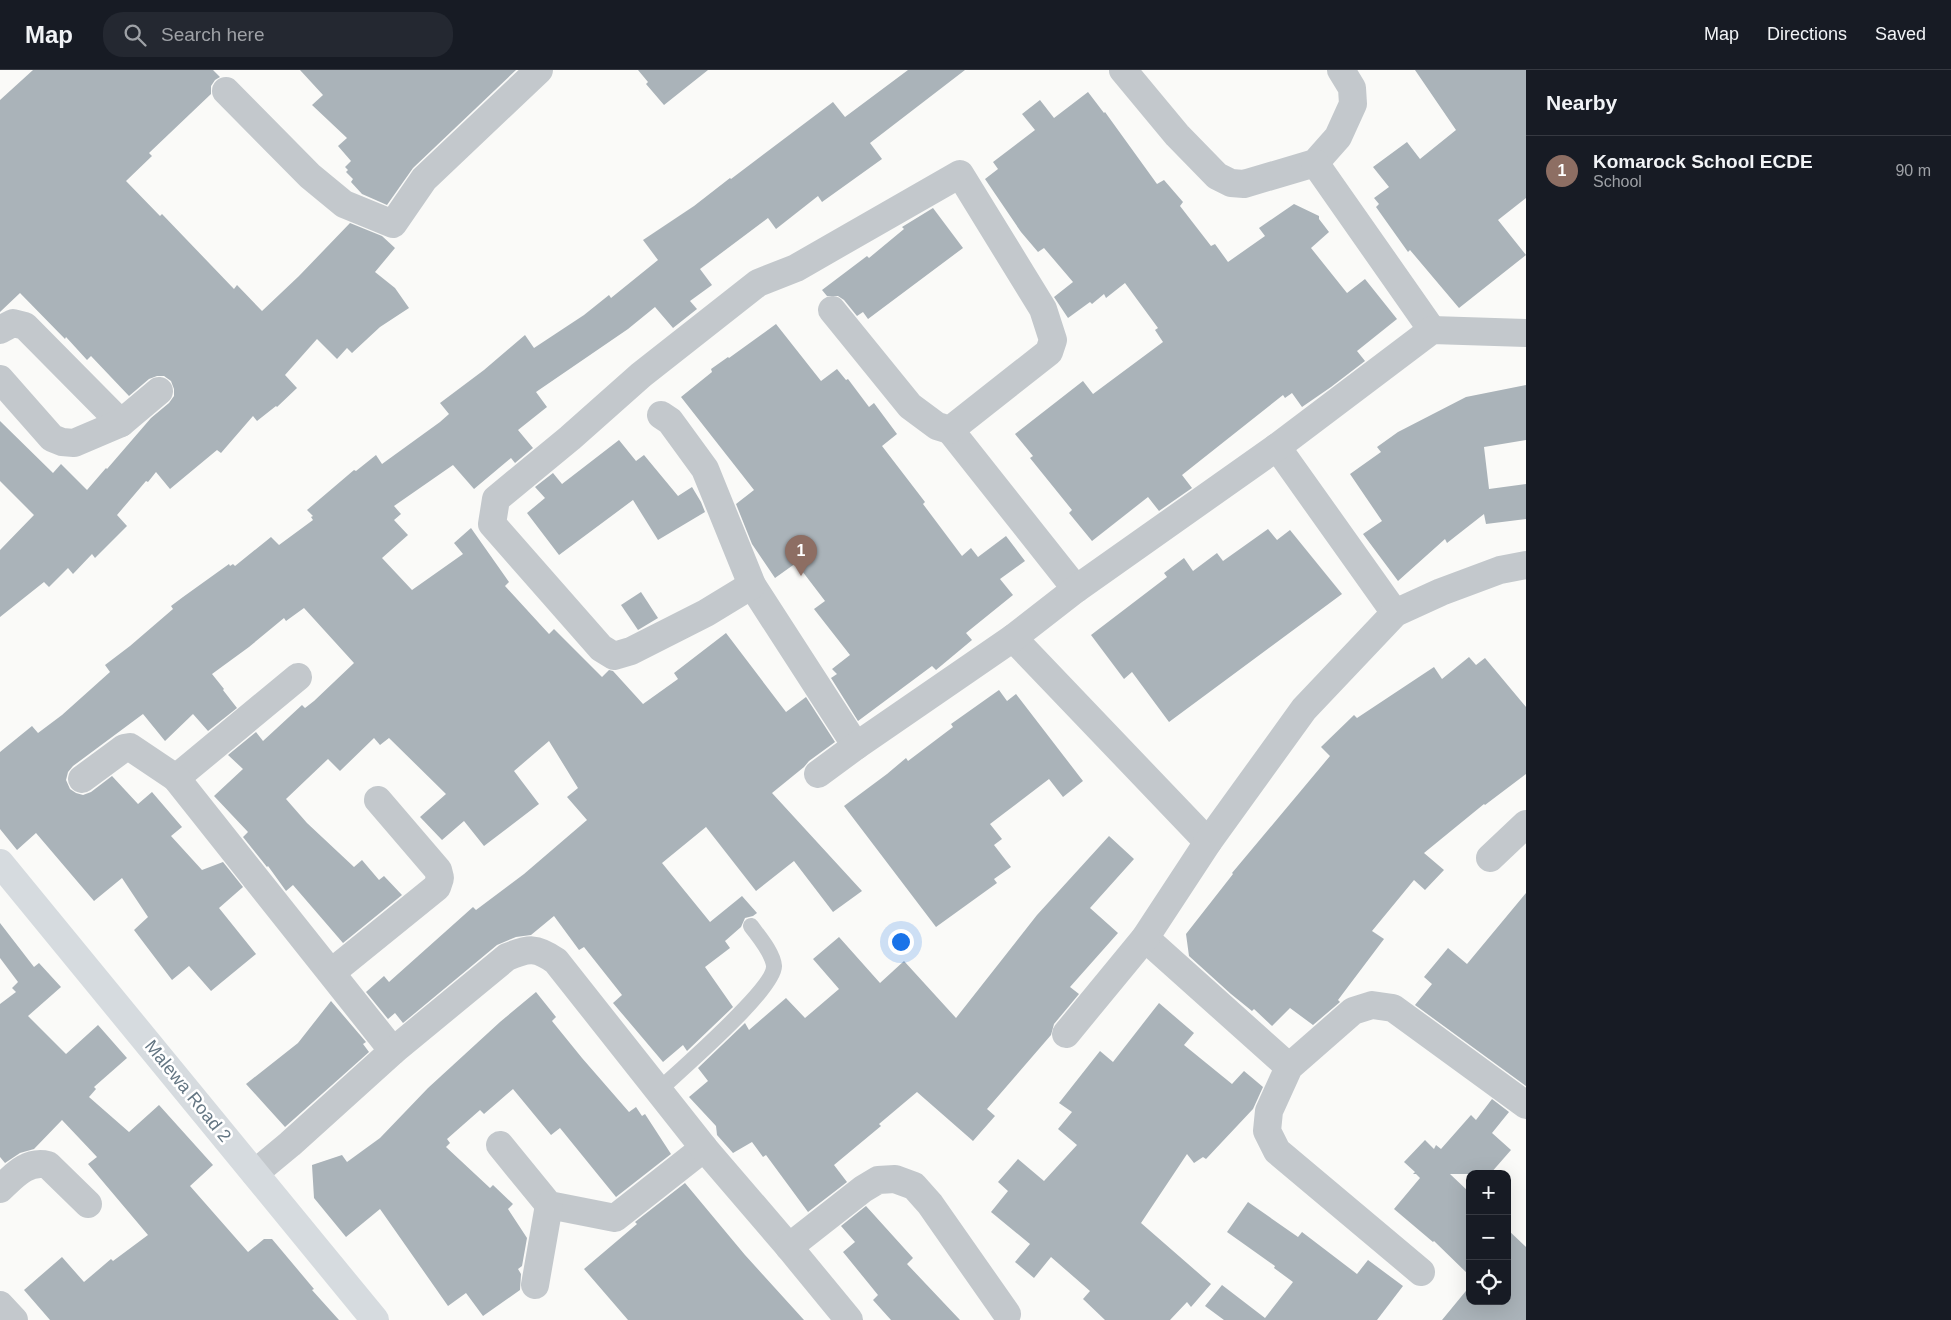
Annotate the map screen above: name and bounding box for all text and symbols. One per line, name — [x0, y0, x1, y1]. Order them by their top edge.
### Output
search box — [103, 12, 453, 57]
text: Map — [25, 21, 73, 48]
icon: search — [121, 21, 149, 49]
text: Search here — [161, 24, 265, 45]
text: Map — [1704, 24, 1739, 44]
text: Directions — [1767, 24, 1847, 44]
text: Saved — [1875, 24, 1926, 44]
text: Nearby — [1546, 91, 1617, 114]
text: Komarock School ECDE — [1593, 151, 1813, 172]
text: 1 — [1558, 162, 1566, 179]
text: 90 m — [1895, 162, 1931, 179]
text: School — [1593, 173, 1642, 190]
pin: 1 — [785, 535, 817, 576]
your location — [888, 929, 914, 955]
street label: Malewa Road 2 — [141, 1036, 235, 1146]
map controls — [1466, 1170, 1511, 1305]
button: + — [1466, 1170, 1511, 1215]
button: − — [1466, 1215, 1511, 1260]
button: locate — [1466, 1260, 1511, 1305]

